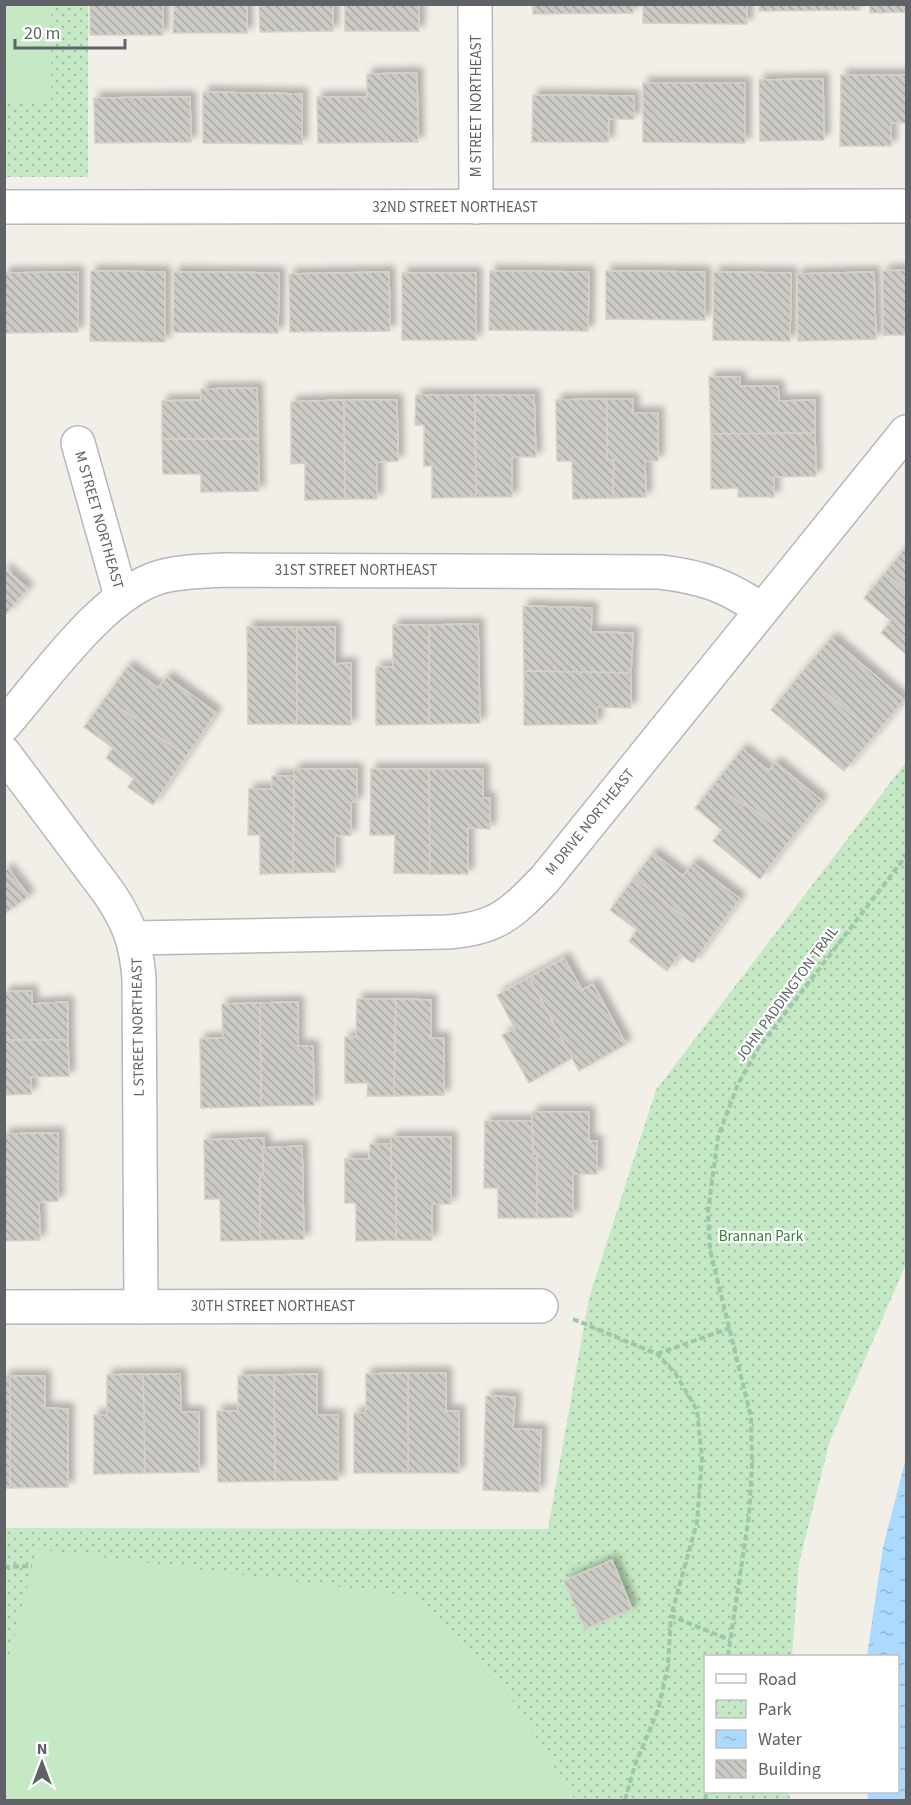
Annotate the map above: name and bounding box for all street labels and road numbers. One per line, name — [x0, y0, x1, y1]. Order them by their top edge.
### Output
street label: M STREET NORTHEAST — [466, 35, 487, 177]
street label: 32ND STREET NORTHEAST — [372, 197, 538, 218]
street label: M STREET NORTHEAST — [69, 449, 129, 591]
street label: 31ST STREET NORTHEAST — [275, 560, 437, 581]
street label: M DRIVE NORTHEAST — [540, 764, 640, 880]
street label: JOHN PADDINGTON TRAIL — [731, 922, 843, 1066]
street label: L STREET NORTHEAST — [126, 957, 150, 1097]
street label: 30TH STREET NORTHEAST — [191, 1296, 355, 1317]

